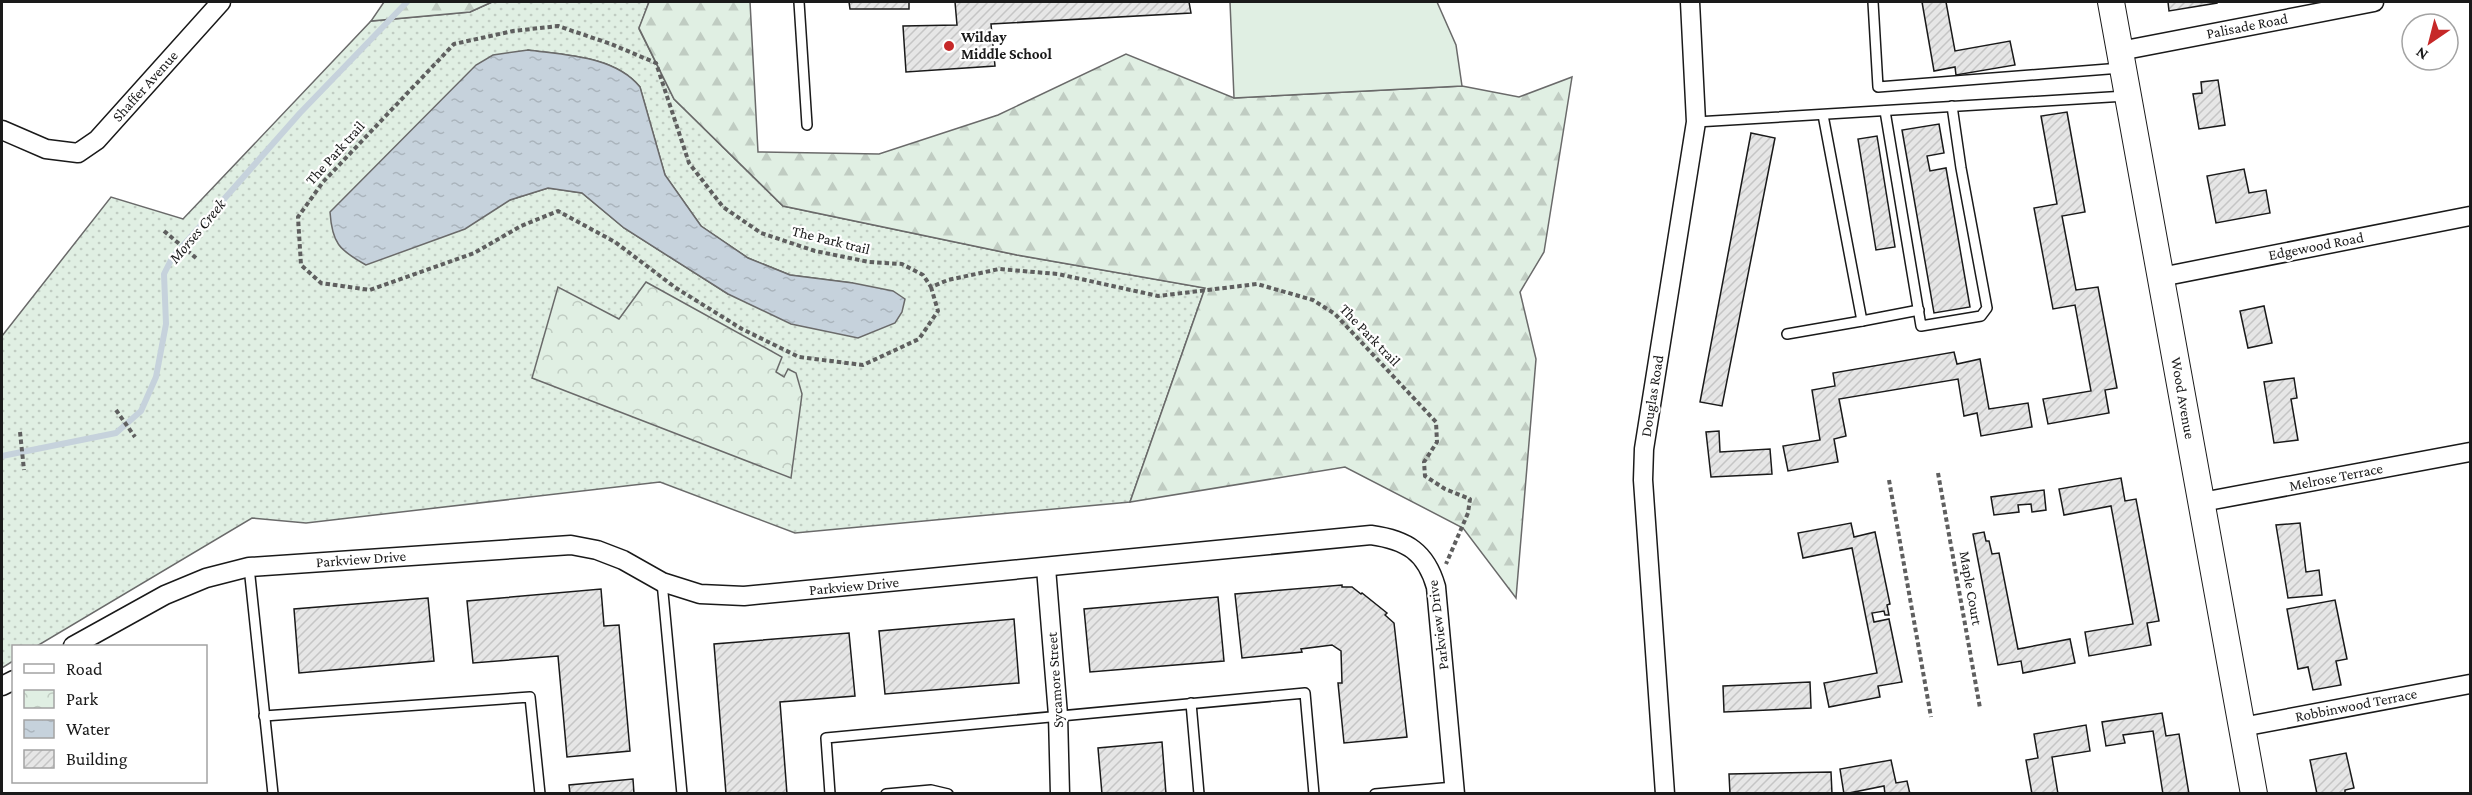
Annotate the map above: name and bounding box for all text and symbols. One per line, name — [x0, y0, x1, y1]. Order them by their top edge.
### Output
street label: Palisade Road — [2205, 10, 2289, 42]
north arrow — [2400, 12, 2460, 72]
place label: Wilday Middle School — [960, 29, 1052, 62]
marker: Wilday Middle School — [942, 39, 956, 53]
text: N — [2412, 44, 2431, 64]
street label: Shaffer Avenue — [109, 47, 181, 125]
street label: The Park trail — [302, 118, 368, 188]
water label: Morses Creek — [165, 195, 229, 267]
street label: The Park trail — [790, 223, 872, 257]
street label: Edgewood Road — [2267, 229, 2365, 264]
street label: The Park trail — [1336, 301, 1404, 369]
street label: Douglas Road — [1638, 354, 1667, 438]
street label: Wood Avenue — [2168, 356, 2198, 441]
street label: Melrose Terrace — [2288, 460, 2385, 494]
street label: Parkview Drive — [315, 548, 407, 570]
street label: Maple Court — [1956, 550, 1986, 628]
street label: Parkview Drive — [808, 574, 900, 598]
street label: Parkview Drive — [1425, 579, 1451, 671]
street label: Sycamore Street — [1044, 631, 1067, 728]
legend — [12, 645, 207, 783]
text: Road — [66, 659, 103, 679]
street label: Robbinwood Terrace — [2294, 685, 2419, 725]
text: Park — [66, 689, 98, 709]
text: Water — [66, 719, 111, 739]
text: Building — [66, 749, 128, 769]

